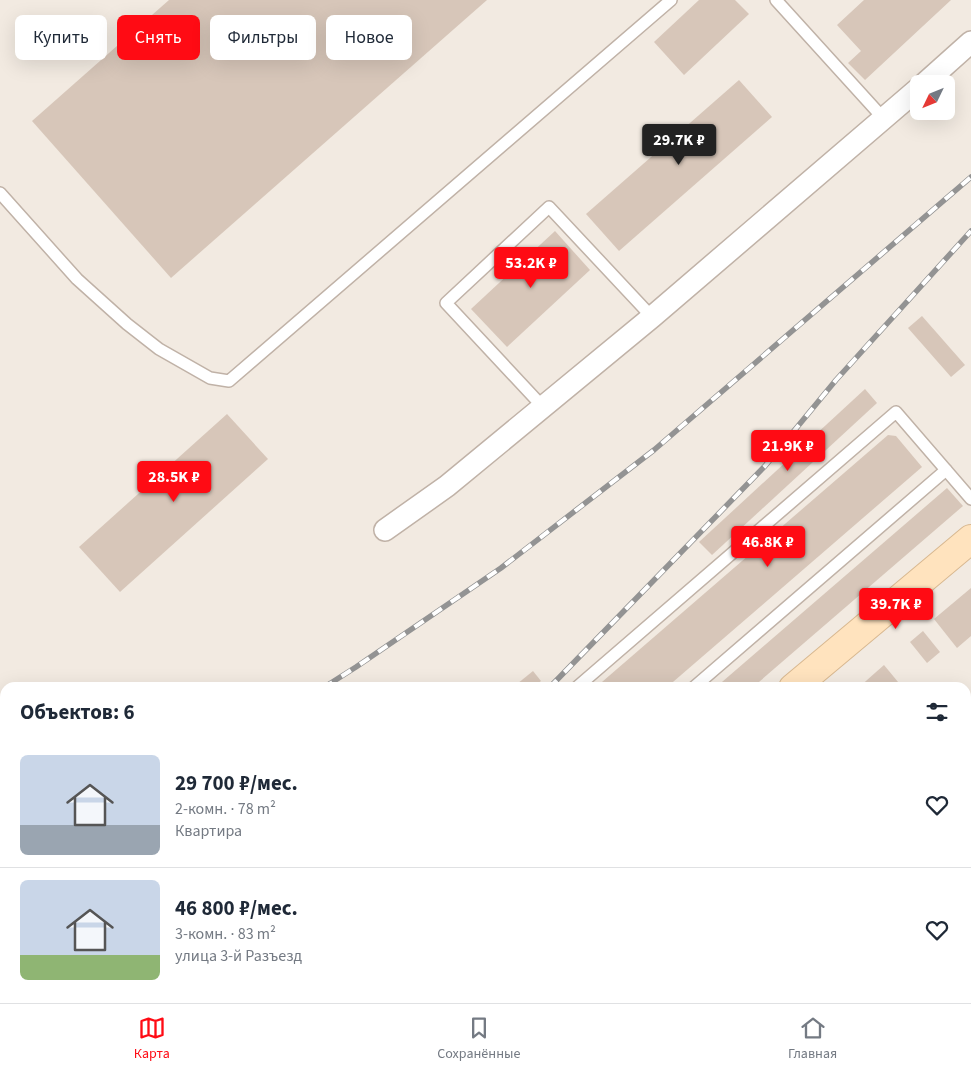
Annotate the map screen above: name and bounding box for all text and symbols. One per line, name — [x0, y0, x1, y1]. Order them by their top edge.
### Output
chip: Купить — [15, 15, 107, 60]
chip: Снять — [117, 15, 200, 60]
chip: Фильтры — [210, 15, 316, 60]
chip: Новое — [326, 15, 412, 60]
north arrow — [910, 75, 955, 120]
map controls — [910, 75, 955, 120]
pin: 29.7K ₽ — [633, 124, 725, 166]
text: 29.7K ₽ — [653, 129, 705, 151]
pin: 53.2K ₽ — [485, 246, 577, 289]
text: 53.2K ₽ — [505, 252, 557, 274]
pin: 21.9K ₽ — [742, 430, 834, 472]
text: 21.9K ₽ — [762, 435, 814, 457]
pin: 28.5K ₽ — [128, 460, 220, 503]
text: 28.5K ₽ — [148, 466, 200, 488]
pin: 46.8K ₽ — [722, 526, 814, 568]
text: 46.8K ₽ — [742, 531, 794, 553]
pin: 39.7K ₽ — [850, 588, 942, 630]
text: 39.7K ₽ — [870, 593, 922, 615]
text: Объектов: 6 — [20, 697, 135, 727]
icon: filters — [923, 698, 951, 726]
text: 29 700 ₽/мес. — [175, 768, 298, 798]
icon: home — [60, 775, 120, 835]
icon: heart — [923, 791, 951, 819]
text: 2-комн. · 78 m² — [175, 798, 276, 820]
text: Квартира — [175, 820, 242, 842]
text: 46 800 ₽/мес. — [175, 893, 298, 923]
icon: home — [60, 900, 120, 960]
icon: heart — [923, 916, 951, 944]
text: 3-комн. · 83 m² — [175, 923, 276, 945]
text: улица 3-й Разъезд — [175, 945, 302, 967]
tab: Карта — [134, 1014, 170, 1064]
tab: Сохранённые — [437, 1014, 520, 1064]
tab: Главная — [788, 1014, 837, 1064]

